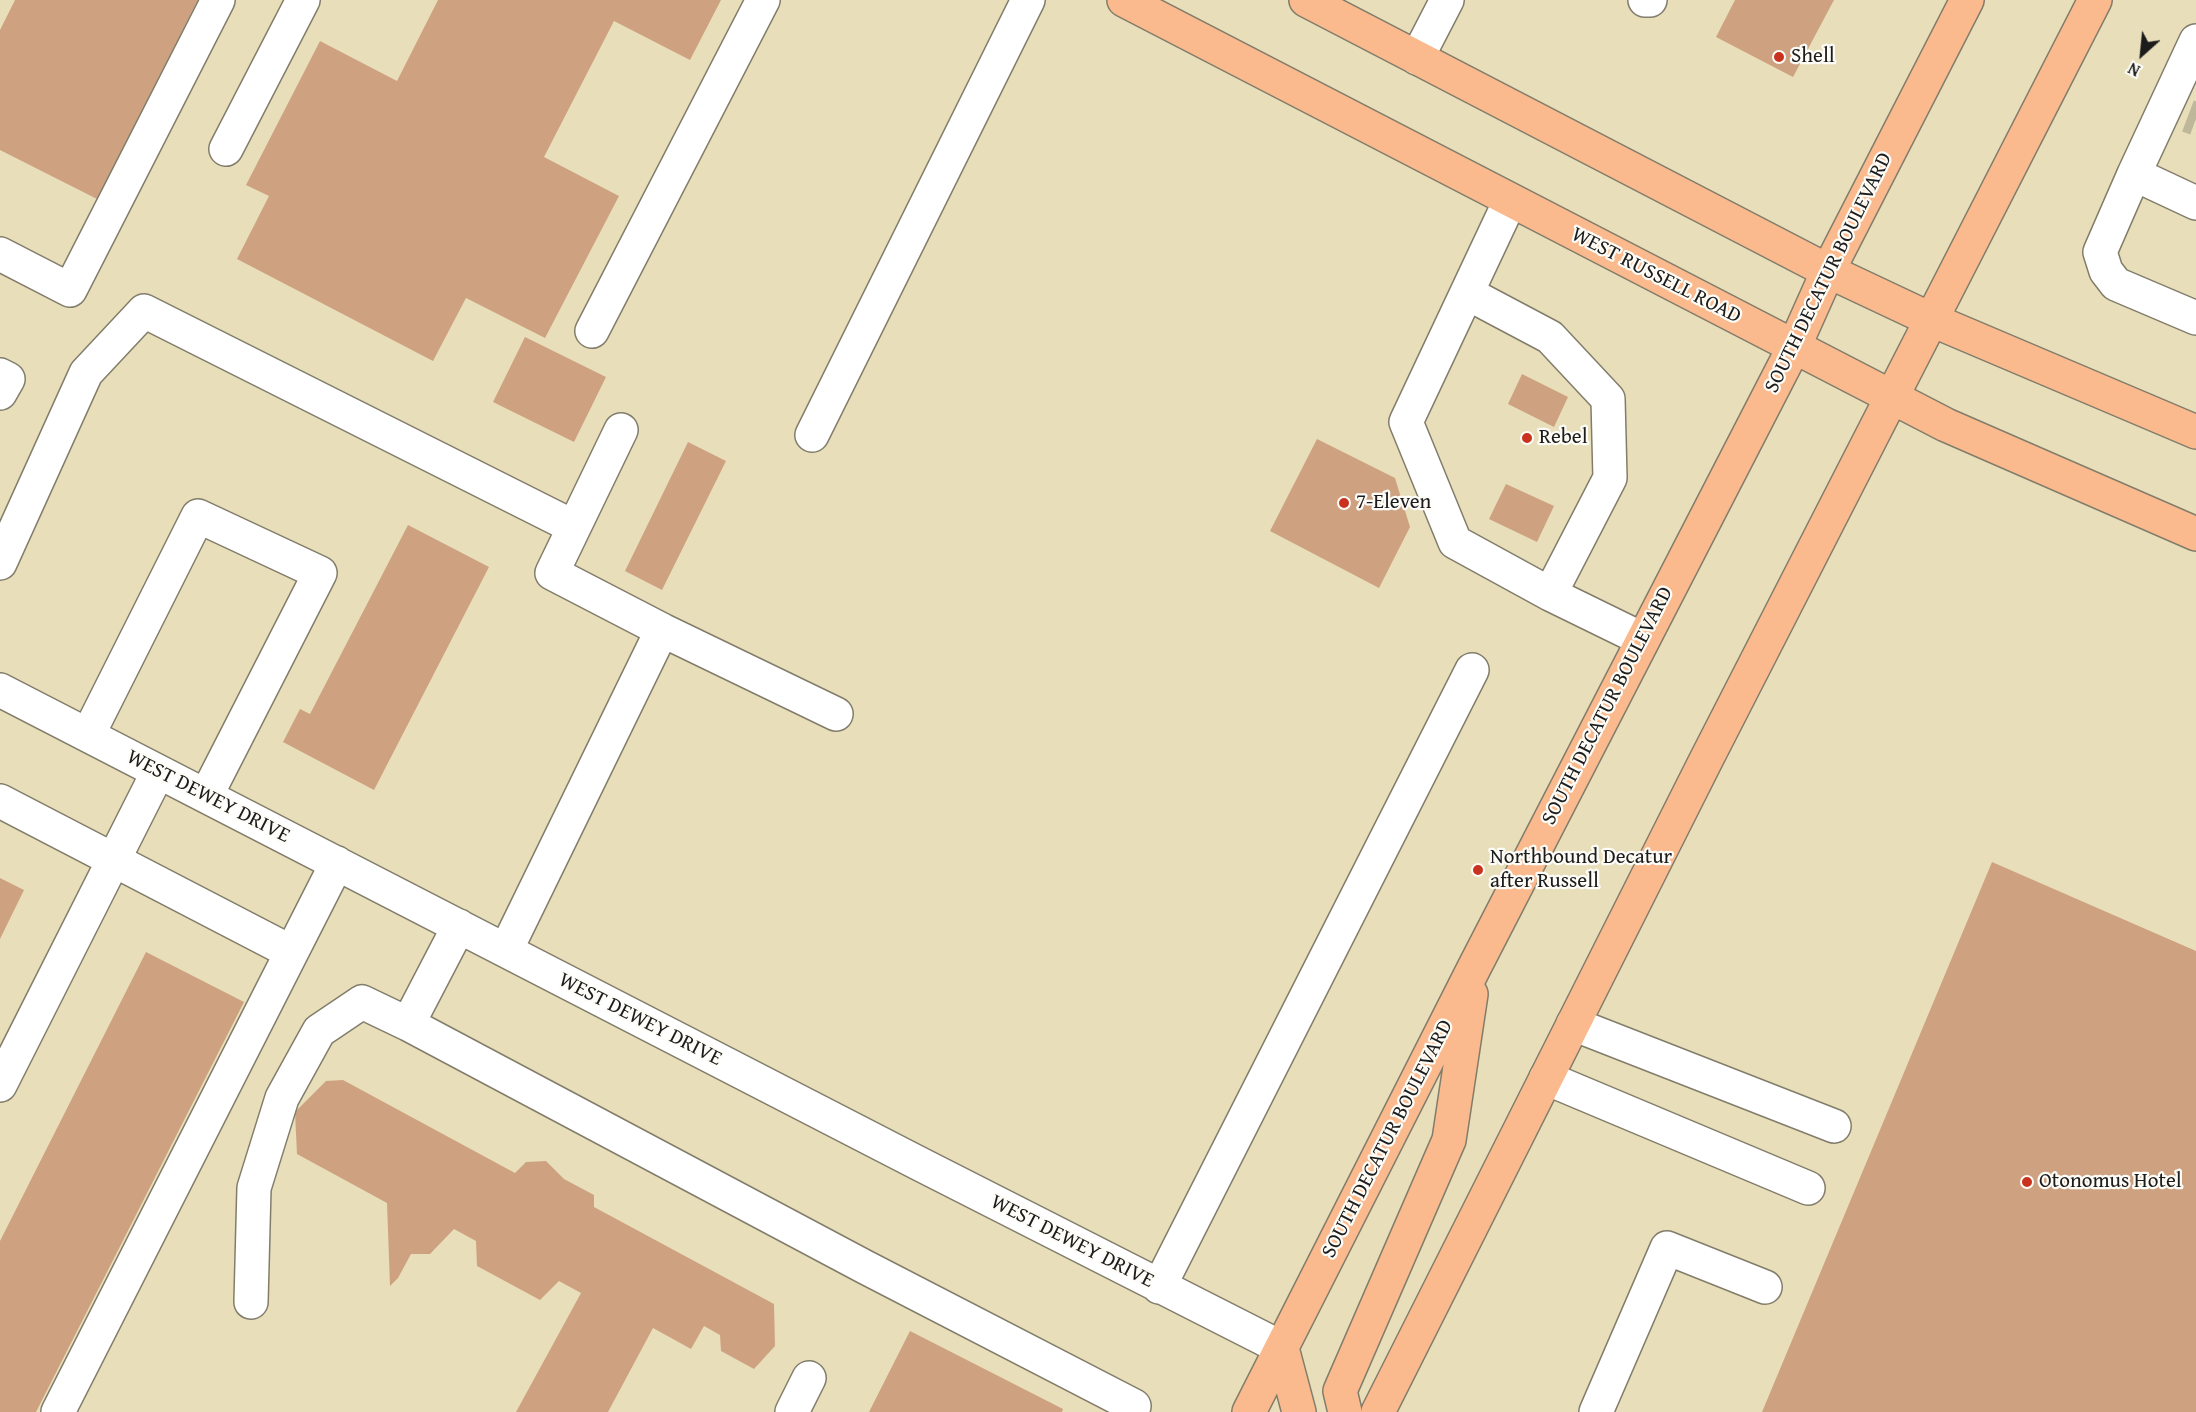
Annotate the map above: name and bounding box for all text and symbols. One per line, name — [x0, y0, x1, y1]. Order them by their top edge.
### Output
north arrow — [2112, 24, 2172, 84]
place label: Shell — [1791, 44, 1835, 70]
marker: Shell — [1772, 50, 1786, 64]
text: N — [2124, 57, 2144, 83]
street label: SOUTH DECATUR BOULEVARD — [1760, 149, 1898, 397]
street label: WEST RUSSELL ROAD — [1567, 222, 1745, 330]
place label: Rebel — [1539, 425, 1588, 451]
marker: Rebel — [1520, 431, 1534, 445]
place label: 7-Eleven — [1356, 490, 1431, 516]
marker: 7-Eleven — [1337, 496, 1351, 510]
street label: SOUTH DECATUR BOULEVARD — [1537, 583, 1679, 829]
street label: WEST DEWEY DRIVE — [122, 745, 294, 849]
place label: Northbound Decatur after Russell — [1490, 845, 1672, 895]
marker: Northbound Decatur after Russell — [1471, 863, 1485, 877]
street label: WEST DEWEY DRIVE — [554, 968, 726, 1072]
street label: SOUTH DECATUR BOULEVARD — [1317, 1016, 1459, 1262]
place label: Otonomus Hotel — [2039, 1169, 2182, 1195]
marker: Otonomus Hotel — [2020, 1175, 2034, 1189]
street label: WEST DEWEY DRIVE — [986, 1190, 1158, 1294]

